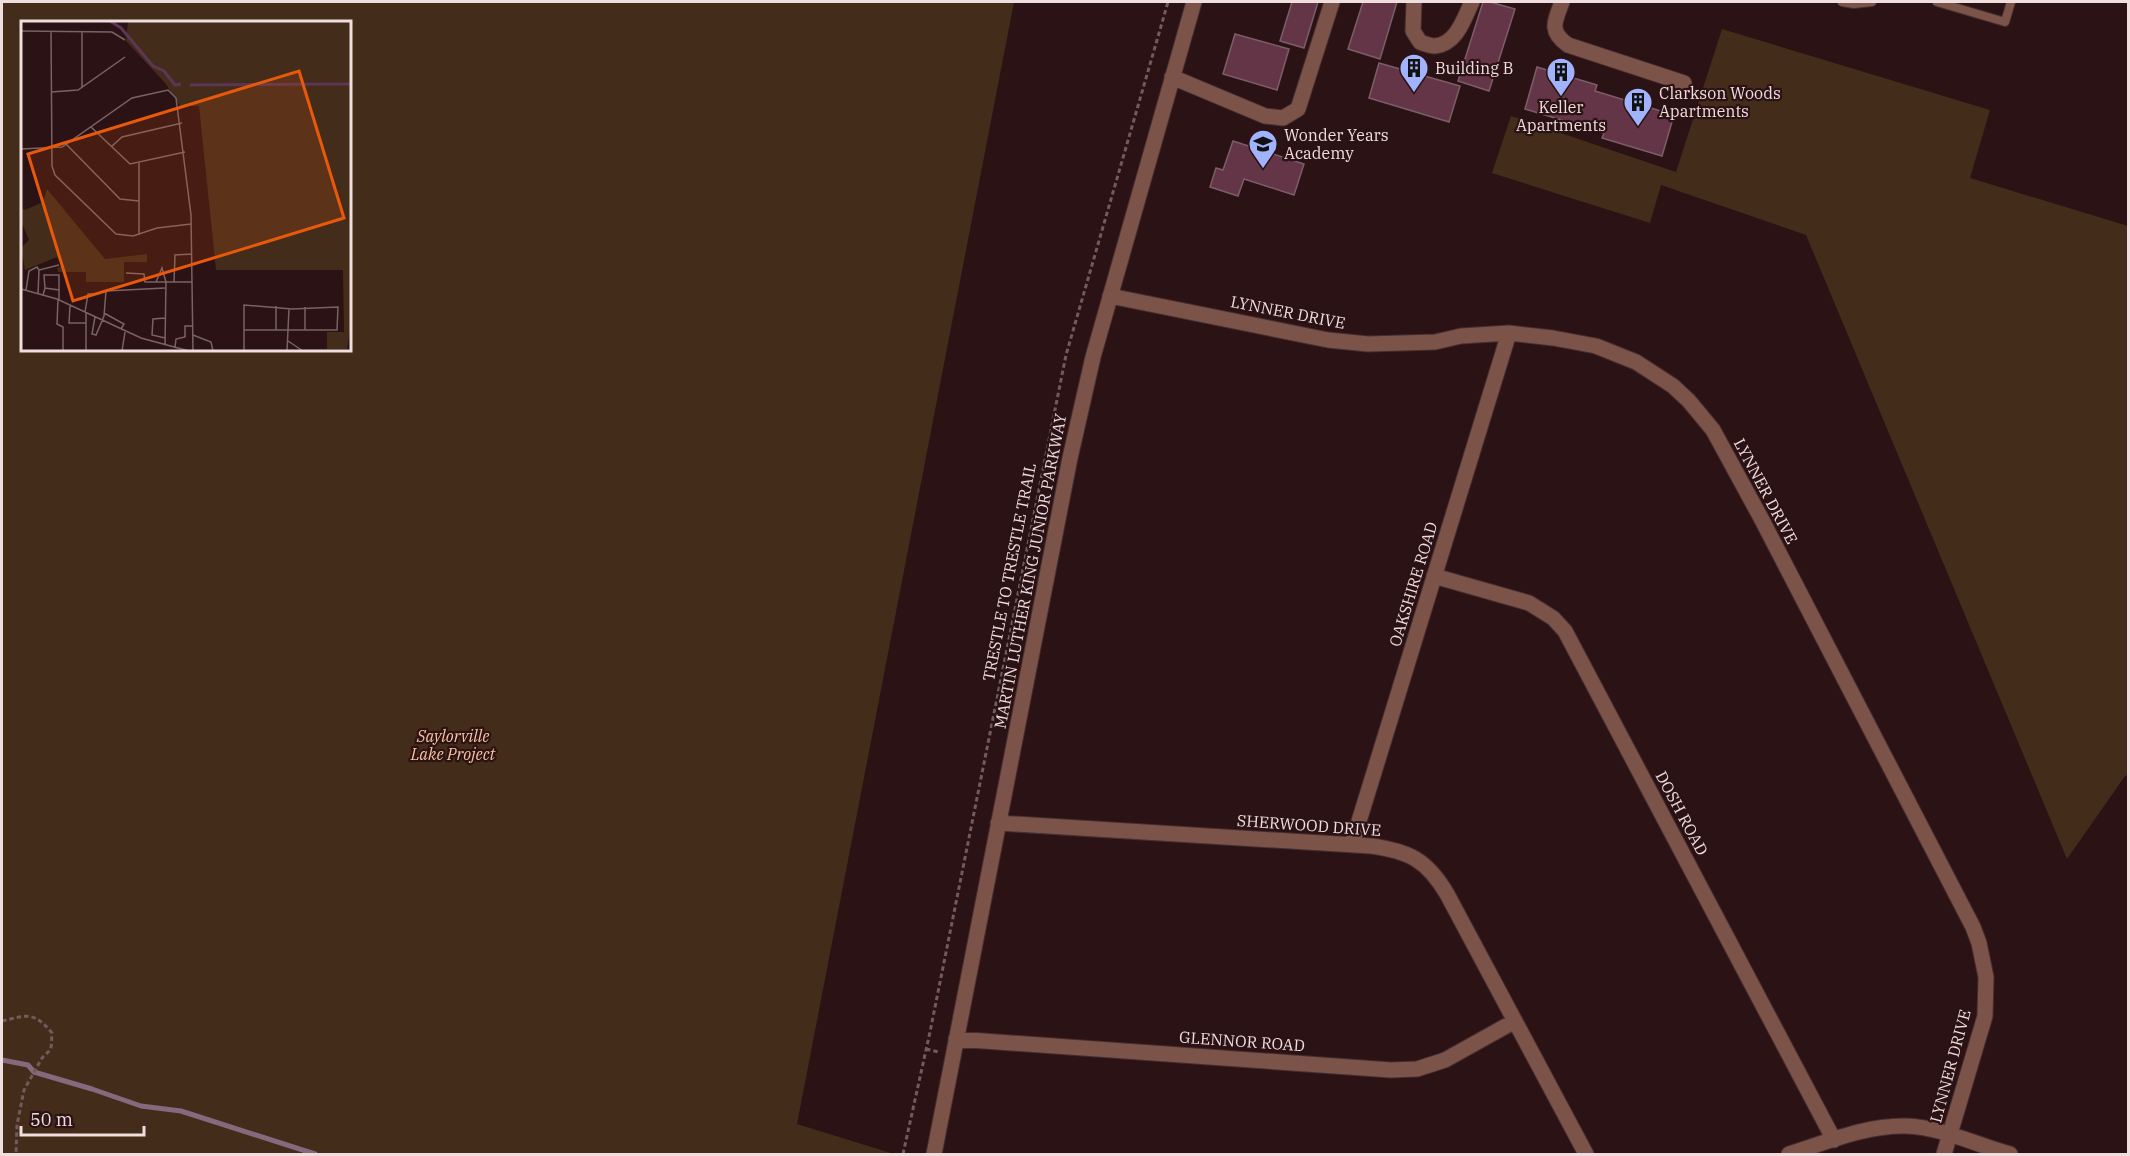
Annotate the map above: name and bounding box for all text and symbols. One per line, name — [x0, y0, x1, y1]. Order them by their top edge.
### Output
inset map — [21, 21, 351, 351]
building icon: Building B — [1398, 52, 1430, 94]
building icon: Keller Apartments — [1545, 56, 1577, 98]
place label: Building B — [1435, 58, 1513, 78]
place label: Clarkson Woods Apartments — [1659, 83, 1781, 121]
building icon: Clarkson Woods Apartments — [1622, 86, 1654, 128]
place label: Keller Apartments — [1516, 97, 1606, 135]
place label: Wonder Years Academy — [1284, 125, 1389, 163]
school or university icon: Wonder Years Academy — [1247, 128, 1279, 170]
street label: LYNNER DRIVE — [1229, 291, 1347, 333]
street label: MARTIN LUTHER KING JUNIOR PARKWAY — [990, 412, 1070, 730]
street label: LYNNER DRIVE — [1730, 435, 1802, 547]
street label: TRESTLE TO TRESTLE TRAIL — [978, 461, 1040, 683]
street label: OAKSHIRE ROAD — [1385, 519, 1441, 649]
park label: Saylorville Lake Project — [410, 726, 497, 764]
street label: DOSH ROAD — [1651, 767, 1713, 859]
street label: SHERWOOD DRIVE — [1236, 810, 1382, 840]
street label: LYNNER DRIVE — [1925, 1007, 1975, 1125]
street label: GLENNOR ROAD — [1178, 1027, 1306, 1055]
scale bar — [21, 1099, 144, 1137]
text: 50 m — [30, 1108, 73, 1131]

